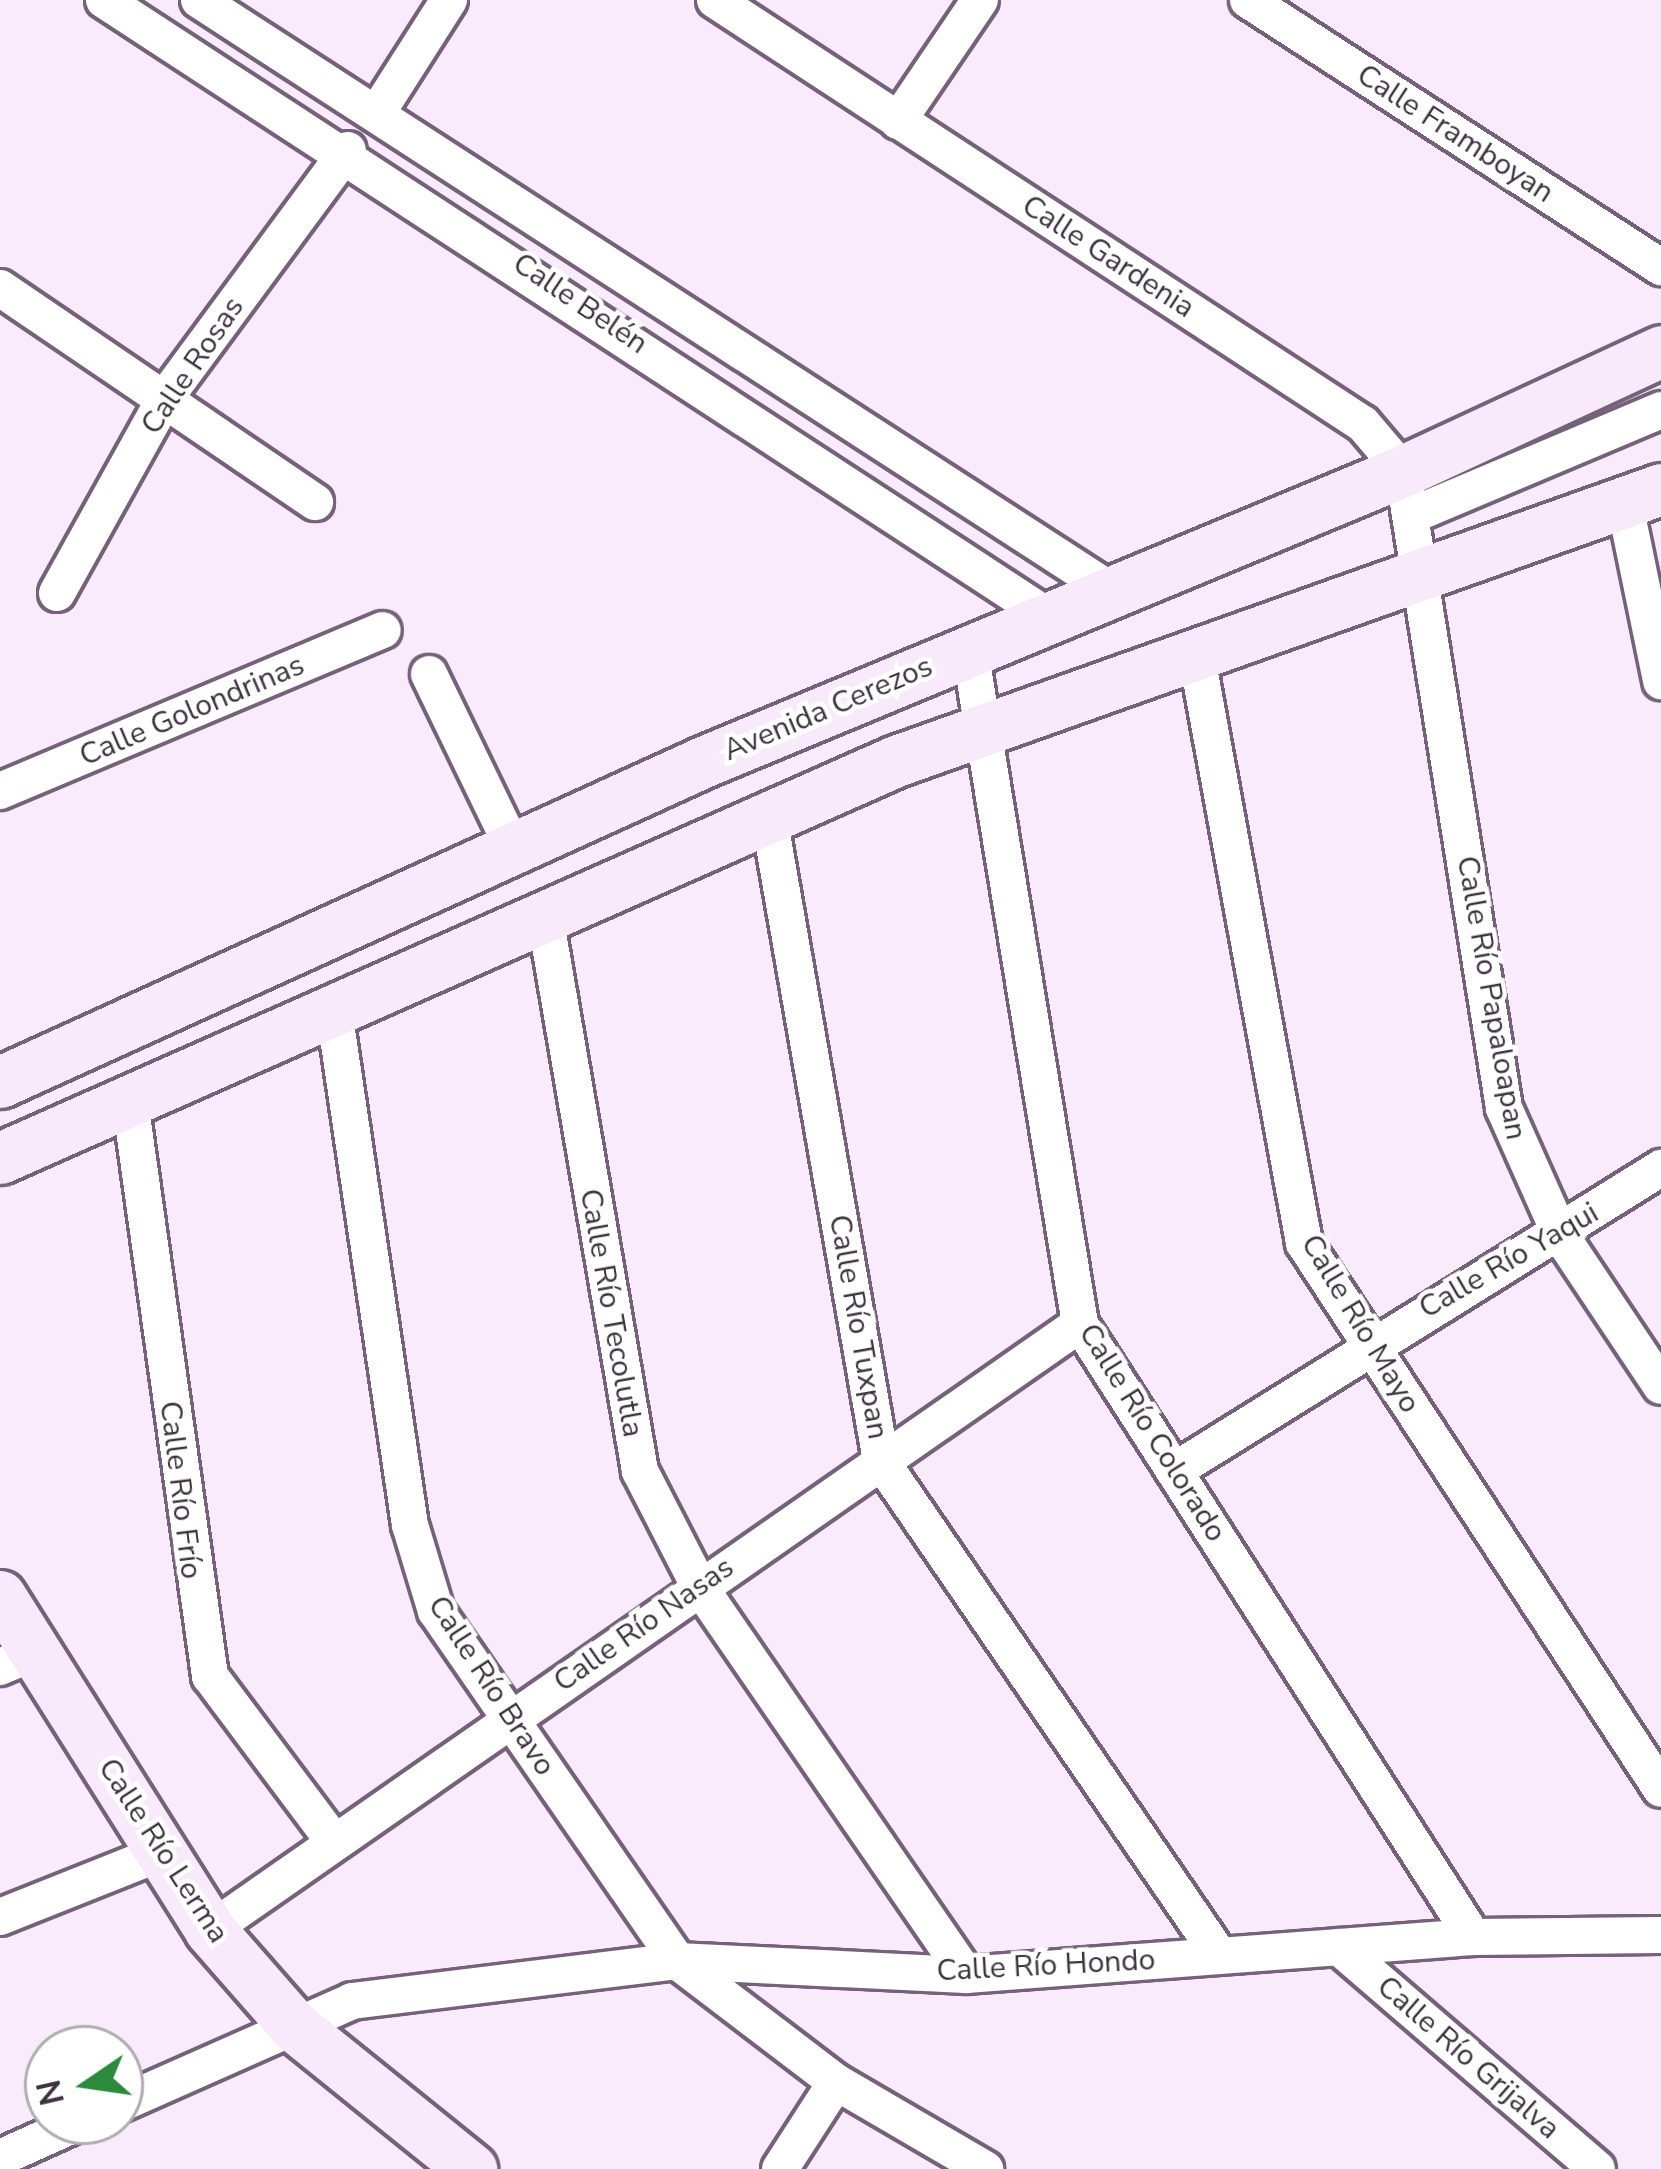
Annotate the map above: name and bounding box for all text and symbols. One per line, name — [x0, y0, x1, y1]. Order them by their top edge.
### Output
street label: Calle Framboyan — [1350, 57, 1560, 211]
street label: Calle Gardenia — [1015, 188, 1201, 326]
street label: Calle Belén — [506, 246, 654, 362]
street label: Calle Rosas — [134, 290, 252, 442]
street label: Calle Golondrinas — [74, 647, 310, 775]
street label: Avenida Cerezos — [718, 649, 938, 769]
street label: Calle Río Papaloapan — [1448, 853, 1534, 1143]
street label: Calle Río Tecolutla — [571, 1186, 651, 1440]
street label: Calle Río Yaqui — [1413, 1195, 1605, 1327]
street label: Calle Río Tuxpan — [821, 1212, 895, 1442]
street label: Calle Río Mayo — [1293, 1228, 1427, 1420]
street label: Calle Río Colorado — [1070, 1317, 1234, 1549]
street label: Calle Río Frío — [151, 1399, 209, 1581]
street label: Calle Río Nasas — [547, 1550, 741, 1700]
street label: Calle Río Bravo — [420, 1589, 562, 1783]
street label: Calle Río Lerma — [90, 1752, 236, 1950]
street label: Calle Río Hondo — [936, 1942, 1156, 1990]
street label: Calle Río Grijalva — [1369, 1969, 1567, 2147]
north arrow — [24, 2025, 144, 2145]
text: N — [27, 2075, 76, 2110]

